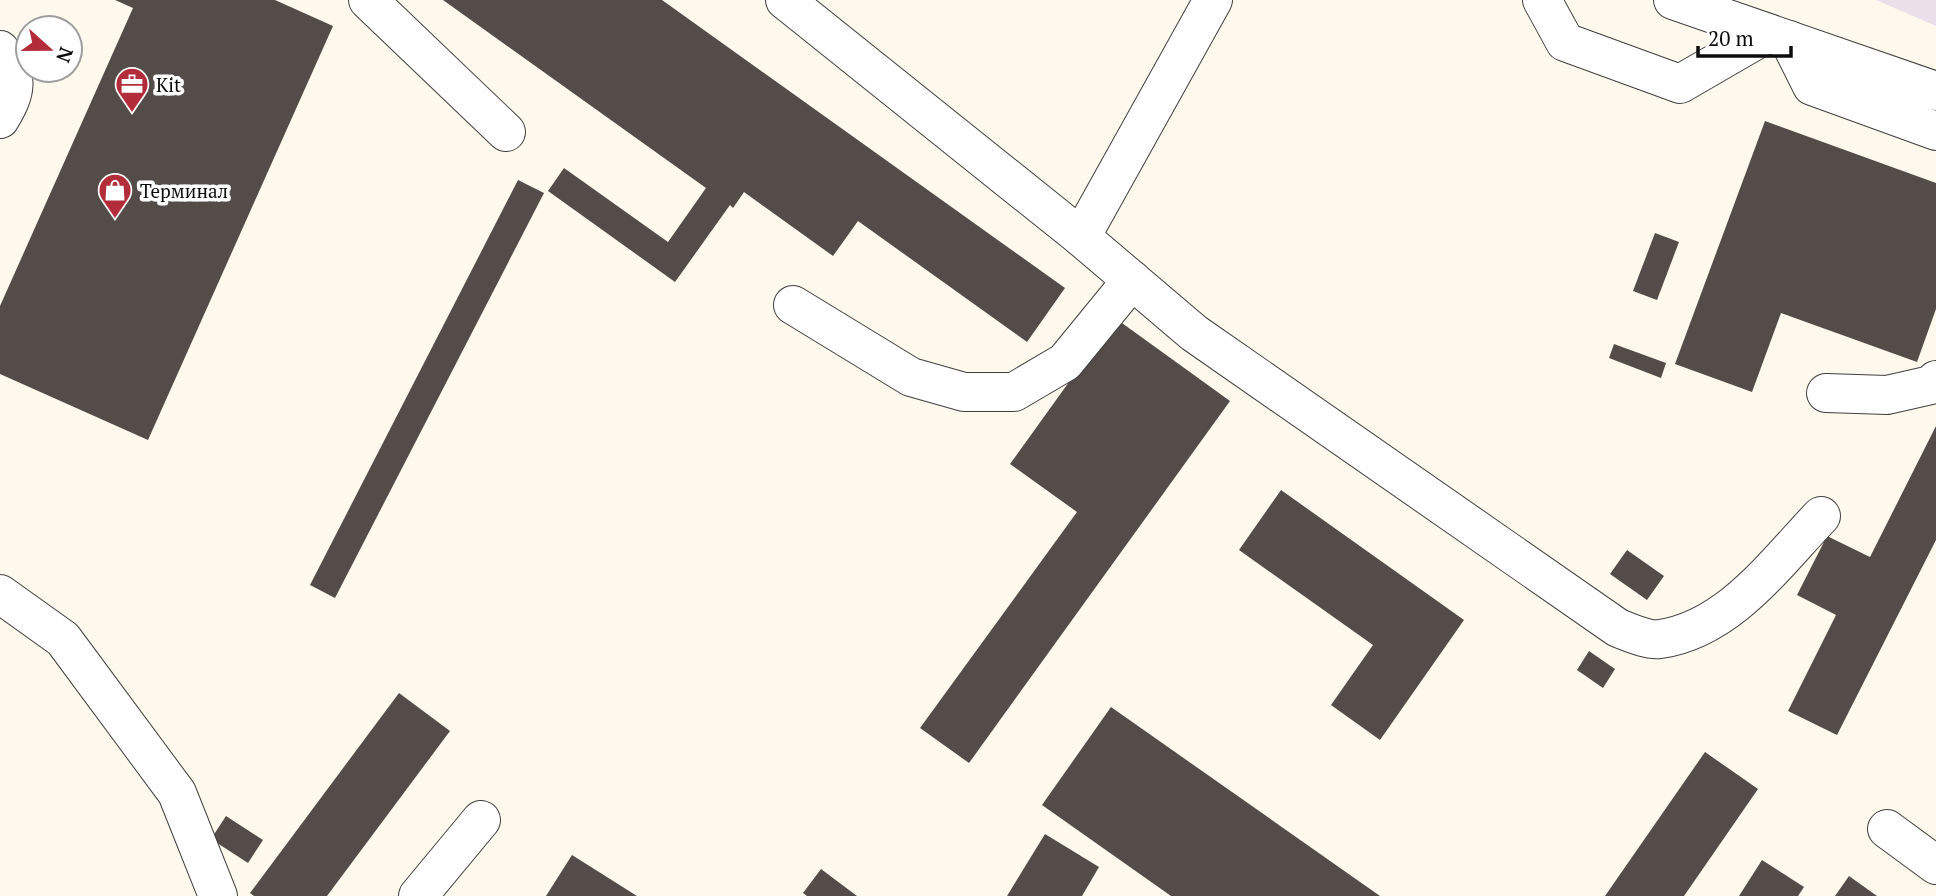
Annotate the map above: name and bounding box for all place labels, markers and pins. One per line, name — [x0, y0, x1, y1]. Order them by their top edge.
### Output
office icon: Kit — [113, 65, 151, 114]
place label: Kit — [156, 72, 181, 97]
shop icon: Терминал — [96, 171, 134, 220]
place label: Терминал — [140, 178, 228, 203]

